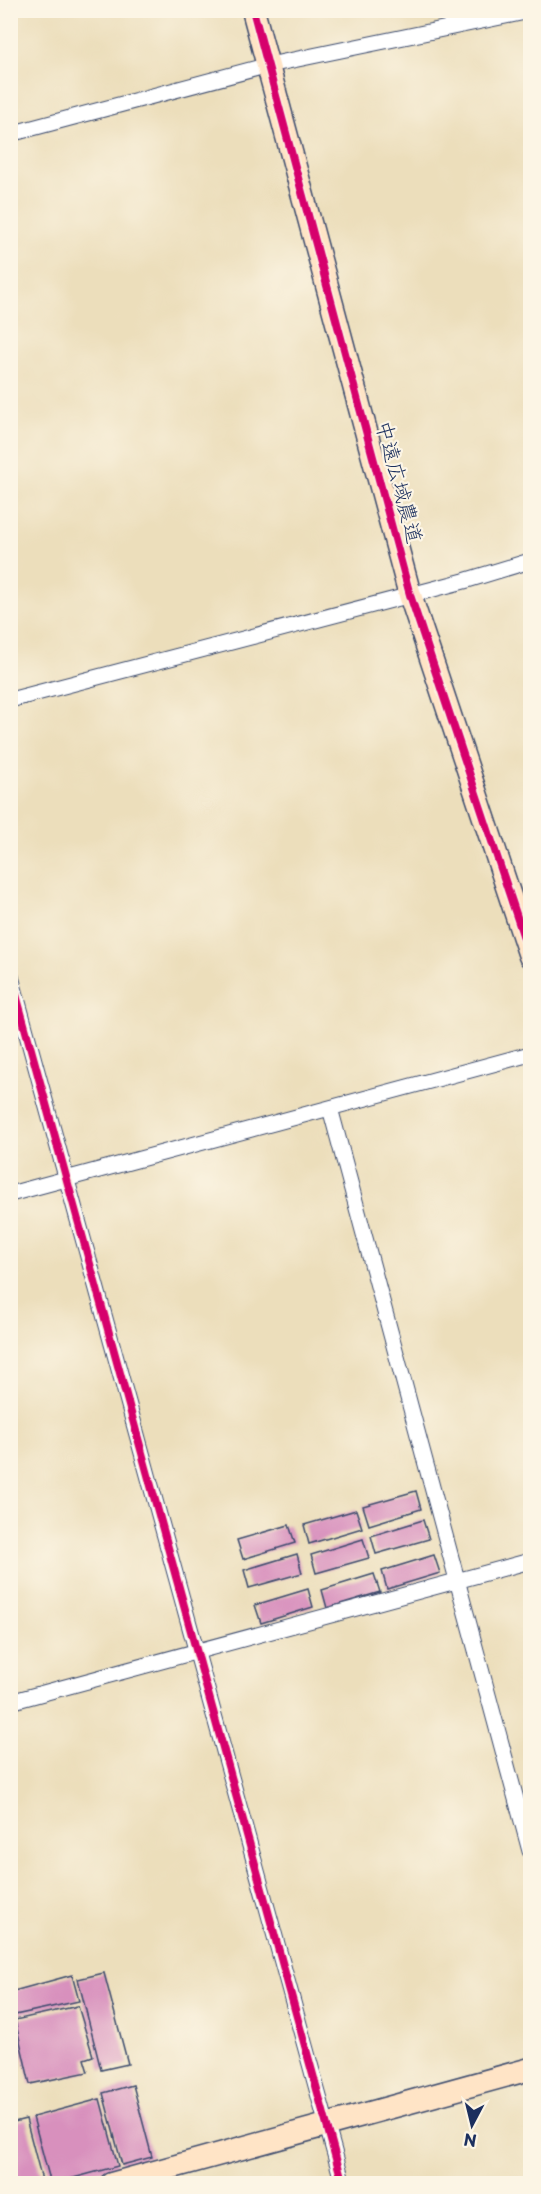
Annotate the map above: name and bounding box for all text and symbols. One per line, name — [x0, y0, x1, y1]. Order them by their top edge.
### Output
street label: 中遠広域農道 — [369, 416, 433, 546]
north arrow — [442, 2095, 502, 2155]
text: N — [462, 2128, 478, 2154]

